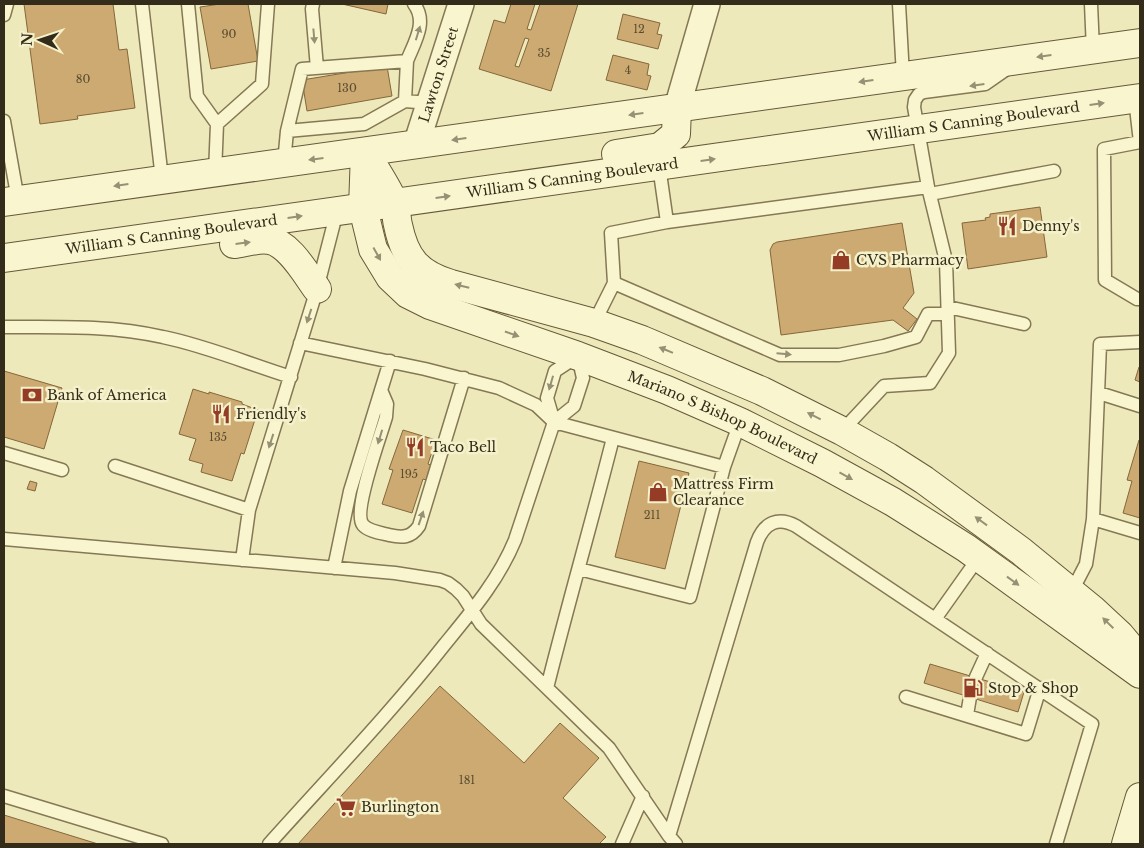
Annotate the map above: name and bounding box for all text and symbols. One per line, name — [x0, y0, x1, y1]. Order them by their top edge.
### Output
north arrow — [15, 15, 65, 65]
house number: 12 — [633, 22, 645, 36]
street label: Lawton Street — [415, 24, 462, 125]
one-way arrow — [414, 25, 422, 40]
house number: 90 — [222, 27, 237, 41]
one-way arrow — [310, 28, 318, 44]
text: N — [18, 32, 36, 46]
house number: 35 — [537, 46, 551, 60]
one-way arrow — [1036, 53, 1052, 61]
house number: 4 — [625, 63, 631, 77]
house number: 80 — [76, 72, 90, 86]
one-way arrow — [858, 78, 874, 86]
house number: 130 — [337, 81, 357, 95]
one-way arrow — [969, 81, 985, 89]
street label: William S Canning Boulevard — [865, 98, 1081, 145]
one-way arrow — [1089, 100, 1105, 108]
one-way arrow — [628, 110, 644, 118]
one-way arrow — [451, 135, 467, 143]
street label: William S Canning Boulevard — [464, 154, 680, 202]
one-way arrow — [308, 155, 324, 163]
one-way arrow — [700, 156, 716, 164]
one-way arrow — [112, 182, 128, 190]
one-way arrow — [435, 192, 451, 200]
street label: William S Canning Boulevard — [63, 211, 279, 258]
one-way arrow — [287, 213, 303, 221]
restaurant icon: Denny's — [996, 215, 1018, 237]
place label: Denny's — [1022, 217, 1080, 235]
one-way arrow — [236, 239, 252, 247]
one-way arrow — [373, 247, 381, 262]
shop icon: CVS Pharmacy — [830, 249, 852, 271]
place label: CVS Pharmacy — [856, 251, 964, 269]
one-way arrow — [455, 282, 470, 290]
one-way arrow — [304, 309, 312, 324]
one-way arrow — [505, 330, 520, 338]
one-way arrow — [659, 345, 673, 353]
one-way arrow — [777, 350, 793, 358]
street label: Mariano S Bishop Boulevard — [625, 367, 821, 468]
one-way arrow — [547, 376, 555, 391]
bank icon: Bank of America — [21, 384, 43, 406]
place label: Bank of America — [47, 386, 167, 404]
restaurant icon: Friendly's — [210, 403, 232, 425]
place label: Friendly's — [236, 405, 306, 423]
one-way arrow — [807, 412, 821, 420]
one-way arrow — [376, 429, 384, 444]
house number: 135 — [209, 430, 227, 444]
one-way arrow — [266, 433, 274, 448]
restaurant icon: Taco Bell — [404, 436, 426, 458]
place label: Taco Bell — [430, 438, 497, 456]
house number: 195 — [400, 467, 418, 481]
one-way arrow — [839, 472, 853, 480]
place label: Mattress Firm Clearance — [673, 475, 774, 509]
shop icon: Mattress Firm Clearance — [647, 481, 669, 503]
house number: 211 — [644, 508, 660, 522]
one-way arrow — [417, 510, 425, 525]
one-way arrow — [974, 516, 988, 526]
one-way arrow — [1006, 576, 1020, 586]
one-way arrow — [1102, 617, 1114, 629]
fuel station icon: Stop & Shop — [962, 677, 984, 699]
place label: Stop & Shop — [988, 679, 1079, 697]
house number: 181 — [459, 773, 475, 787]
supermarket icon: Burlington — [335, 796, 357, 818]
place label: Burlington — [361, 798, 440, 816]

